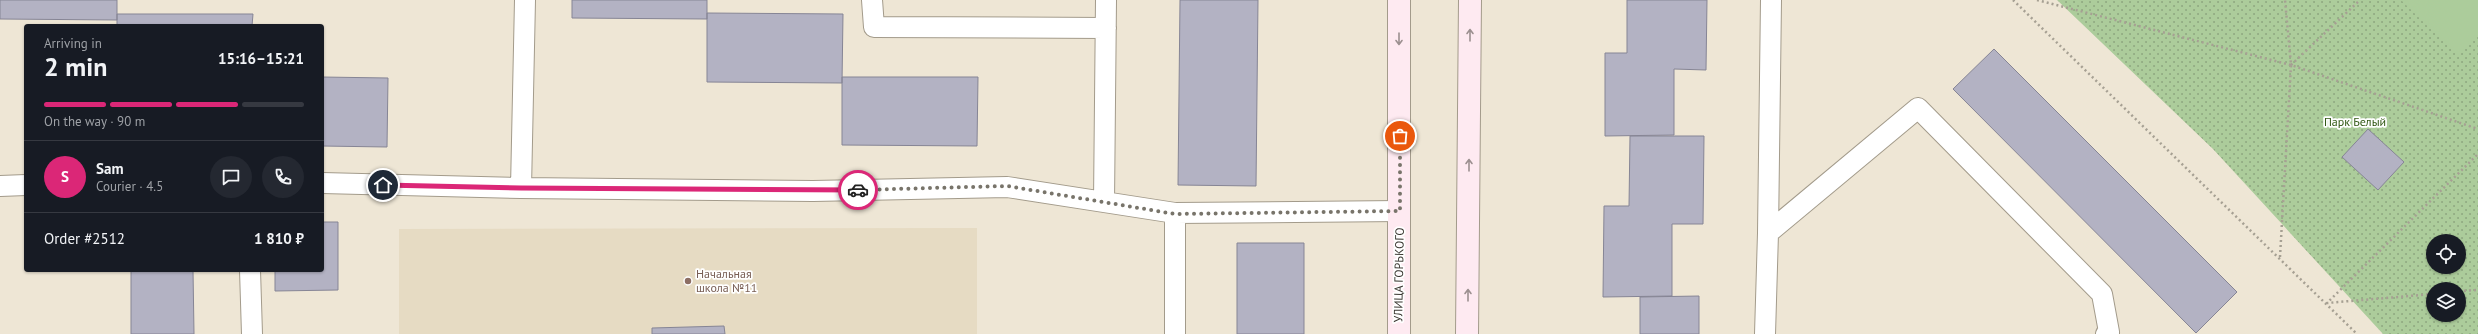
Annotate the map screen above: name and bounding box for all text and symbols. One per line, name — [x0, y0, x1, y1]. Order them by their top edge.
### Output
one-way arrow — [1466, 29, 1474, 42]
one-way arrow — [1395, 32, 1403, 45]
text: Arriving in — [44, 35, 102, 52]
text: 15:16–15:21 — [218, 49, 304, 68]
text: 2 min — [44, 50, 107, 83]
text: On the way · 90 m — [44, 113, 145, 130]
park label: Парк Белый — [2324, 114, 2386, 129]
pin — [1383, 119, 1417, 153]
icon: bag — [1389, 125, 1411, 147]
button: chat — [210, 156, 252, 198]
button: phone — [262, 156, 304, 198]
text: Sam — [96, 159, 123, 178]
one-way arrow — [1465, 159, 1473, 172]
text: S — [61, 167, 69, 186]
pin — [366, 168, 400, 202]
courier — [838, 170, 878, 210]
icon: home — [372, 174, 394, 196]
text: Courier · 4.5 — [96, 178, 163, 195]
icon: car — [847, 179, 869, 201]
street label: УЛИЦА ГОРЬКОГО — [1390, 227, 1407, 323]
text: Order #2512 — [44, 229, 125, 248]
text: 1 810 ₽ — [254, 229, 304, 248]
map controls — [2426, 234, 2466, 322]
button: locate — [2426, 234, 2466, 274]
place label: Начальная школа №11 — [696, 266, 757, 295]
marker: Начальная школа №11 — [683, 276, 693, 286]
button: layers — [2426, 282, 2466, 322]
one-way arrow — [1464, 289, 1471, 302]

